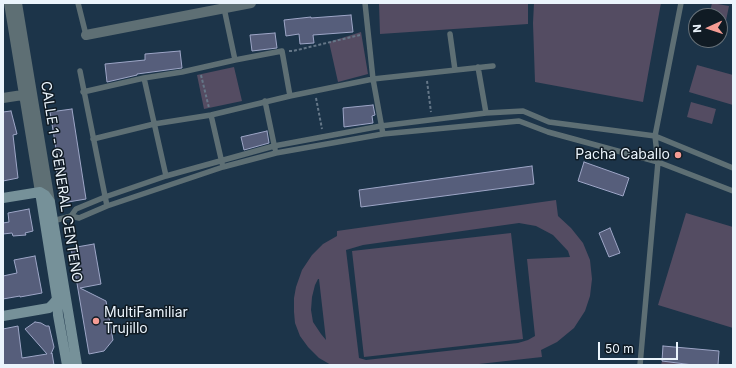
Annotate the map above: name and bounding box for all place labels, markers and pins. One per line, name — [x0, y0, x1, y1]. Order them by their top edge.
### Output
place label: Pacha Caballo — [575, 147, 670, 163]
marker: Pacha Caballo — [673, 150, 683, 160]
place label: MultiFamiliar Trujillo — [104, 305, 188, 338]
marker: MultiFamiliar Trujillo — [91, 316, 101, 326]

